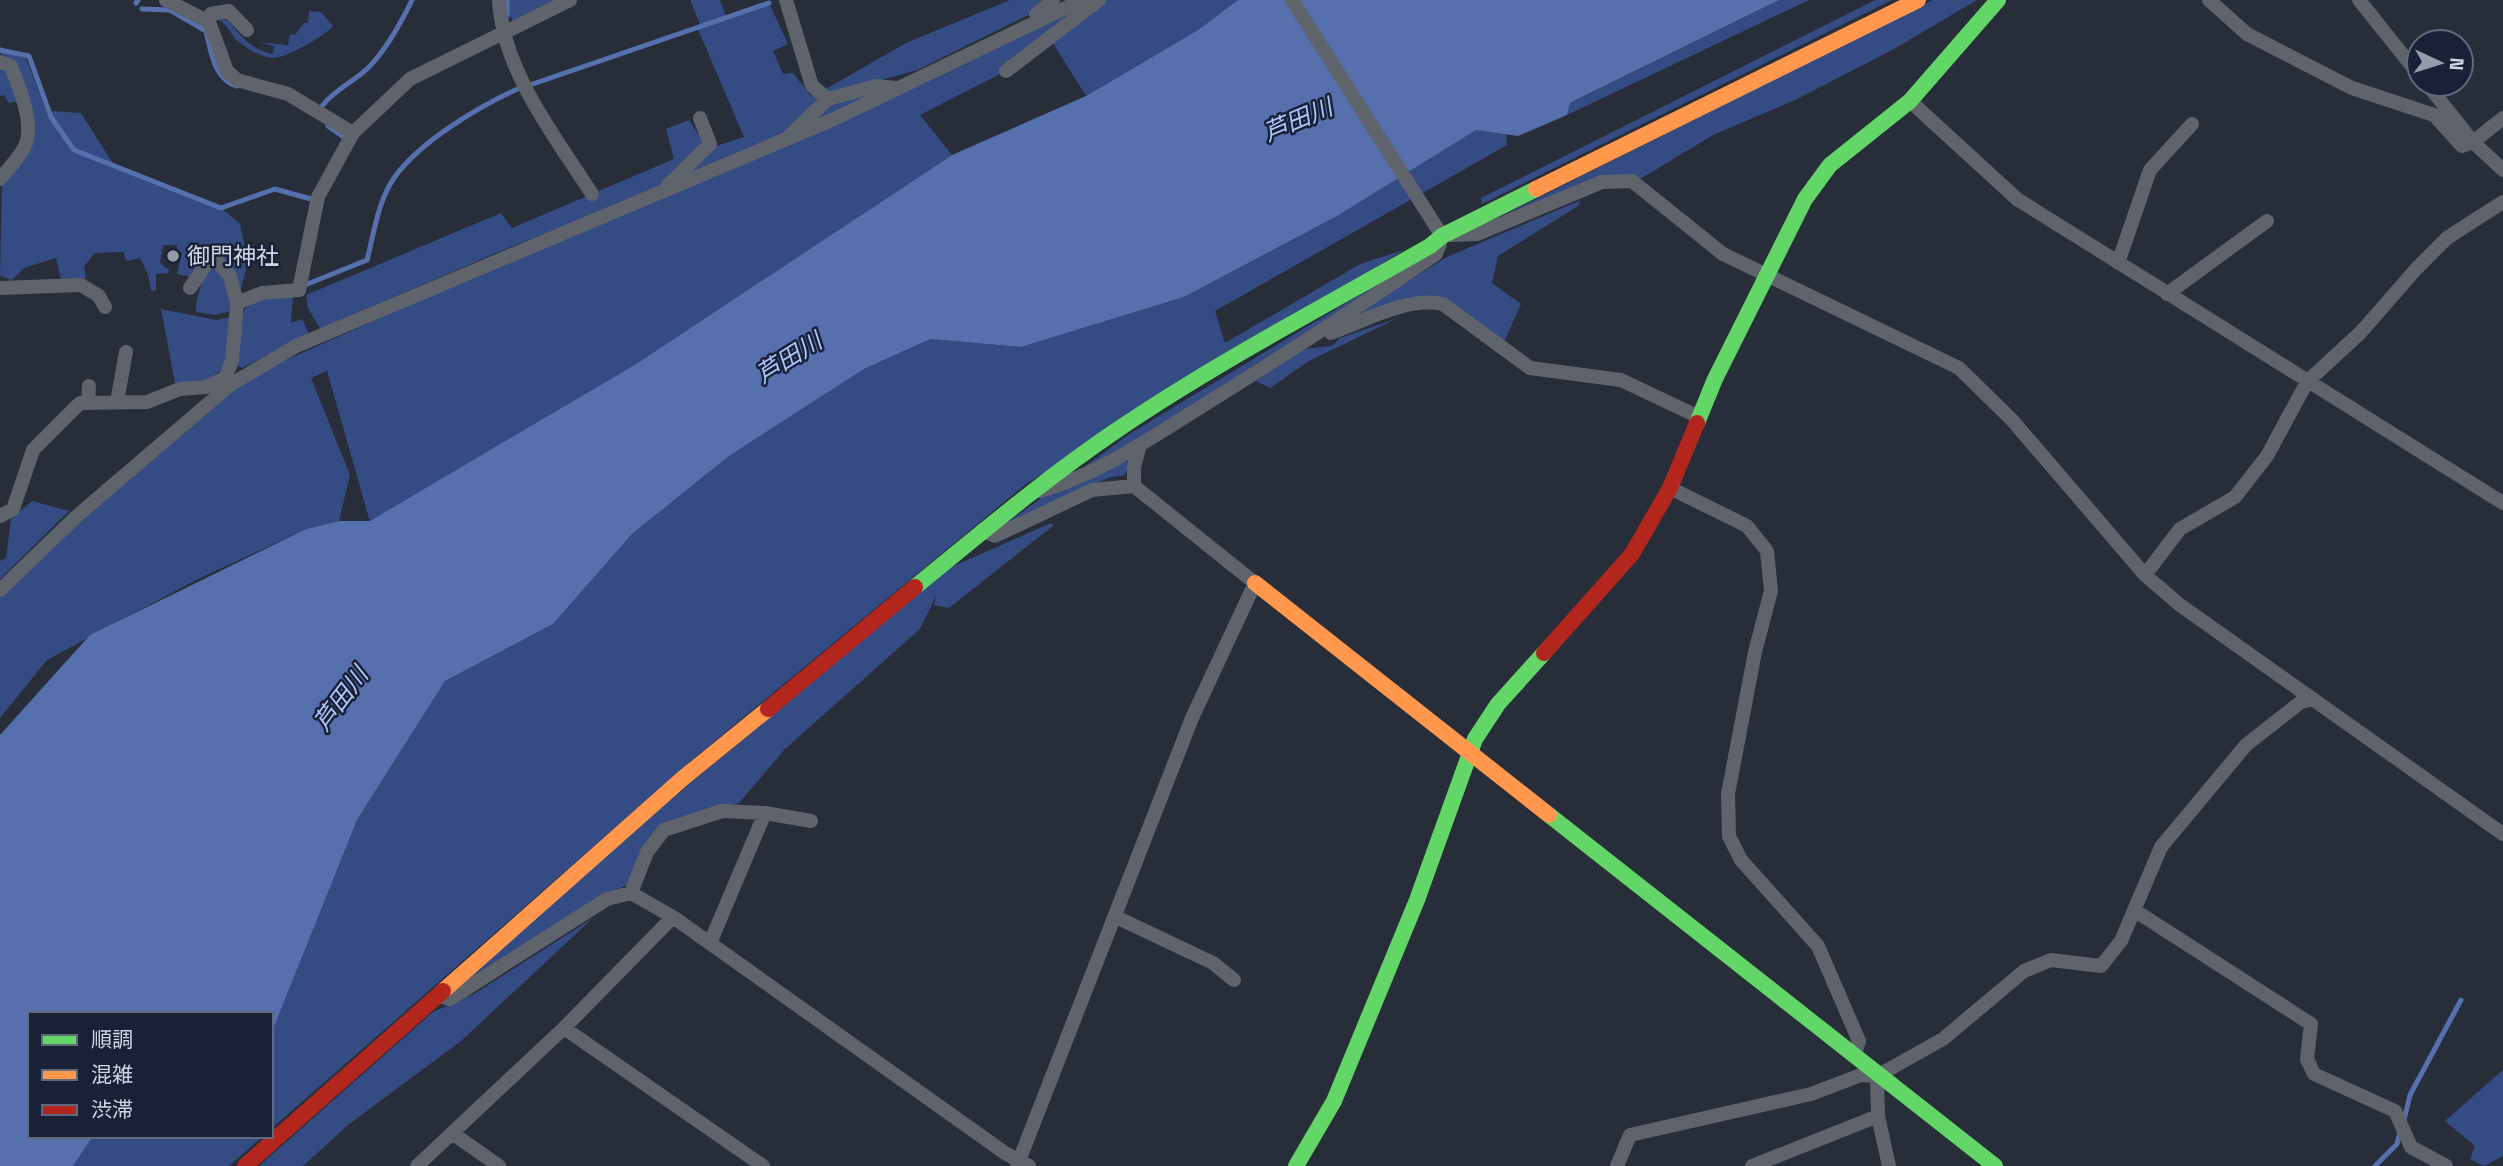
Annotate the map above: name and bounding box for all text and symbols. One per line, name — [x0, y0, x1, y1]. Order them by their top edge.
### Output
north arrow — [2405, 28, 2475, 98]
text: N — [2444, 57, 2469, 71]
water label: 芦田川 — [1259, 90, 1340, 148]
place label: 御門神社 — [187, 241, 279, 271]
marker: 御門神社 — [165, 248, 181, 264]
water label: 芦田川 — [750, 324, 830, 390]
water label: 芦田川 — [307, 658, 376, 737]
legend — [28, 1012, 273, 1138]
text: 順調 — [91, 1026, 133, 1053]
text: 混雑 — [91, 1061, 133, 1088]
text: 渋滞 — [91, 1096, 133, 1123]

